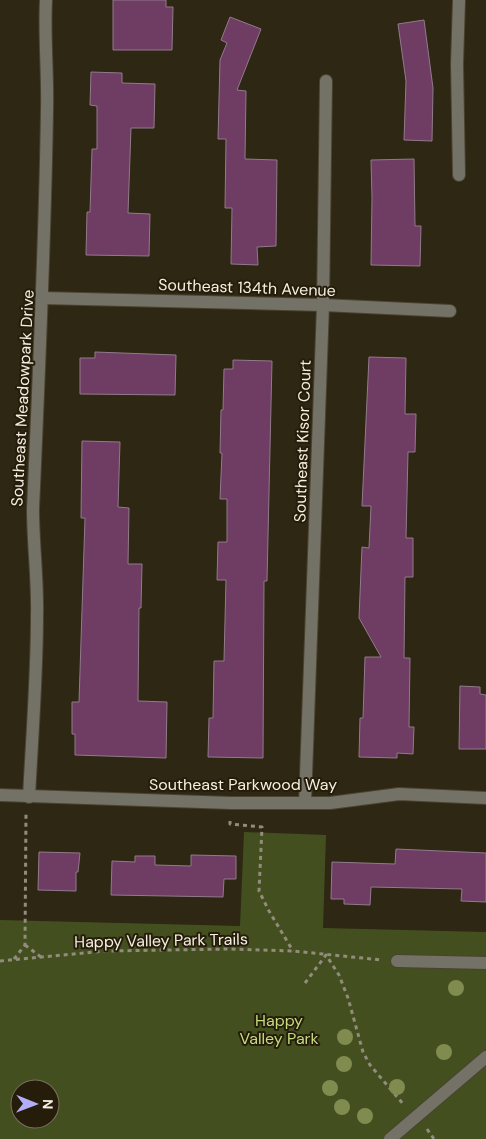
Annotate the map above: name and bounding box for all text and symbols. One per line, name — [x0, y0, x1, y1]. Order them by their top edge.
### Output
street label: Southeast 134th Avenue — [158, 274, 336, 301]
street label: Southeast Meadowpark Drive — [6, 289, 39, 507]
street label: Southeast Kisor Court — [289, 359, 316, 523]
street label: Southeast Parkwood Way — [149, 774, 337, 795]
street label: Happy Valley Park Trails — [74, 928, 248, 953]
park label: Happy Valley Park — [239, 1010, 319, 1049]
north arrow — [10, 1079, 60, 1129]
text: N — [39, 1099, 57, 1109]

